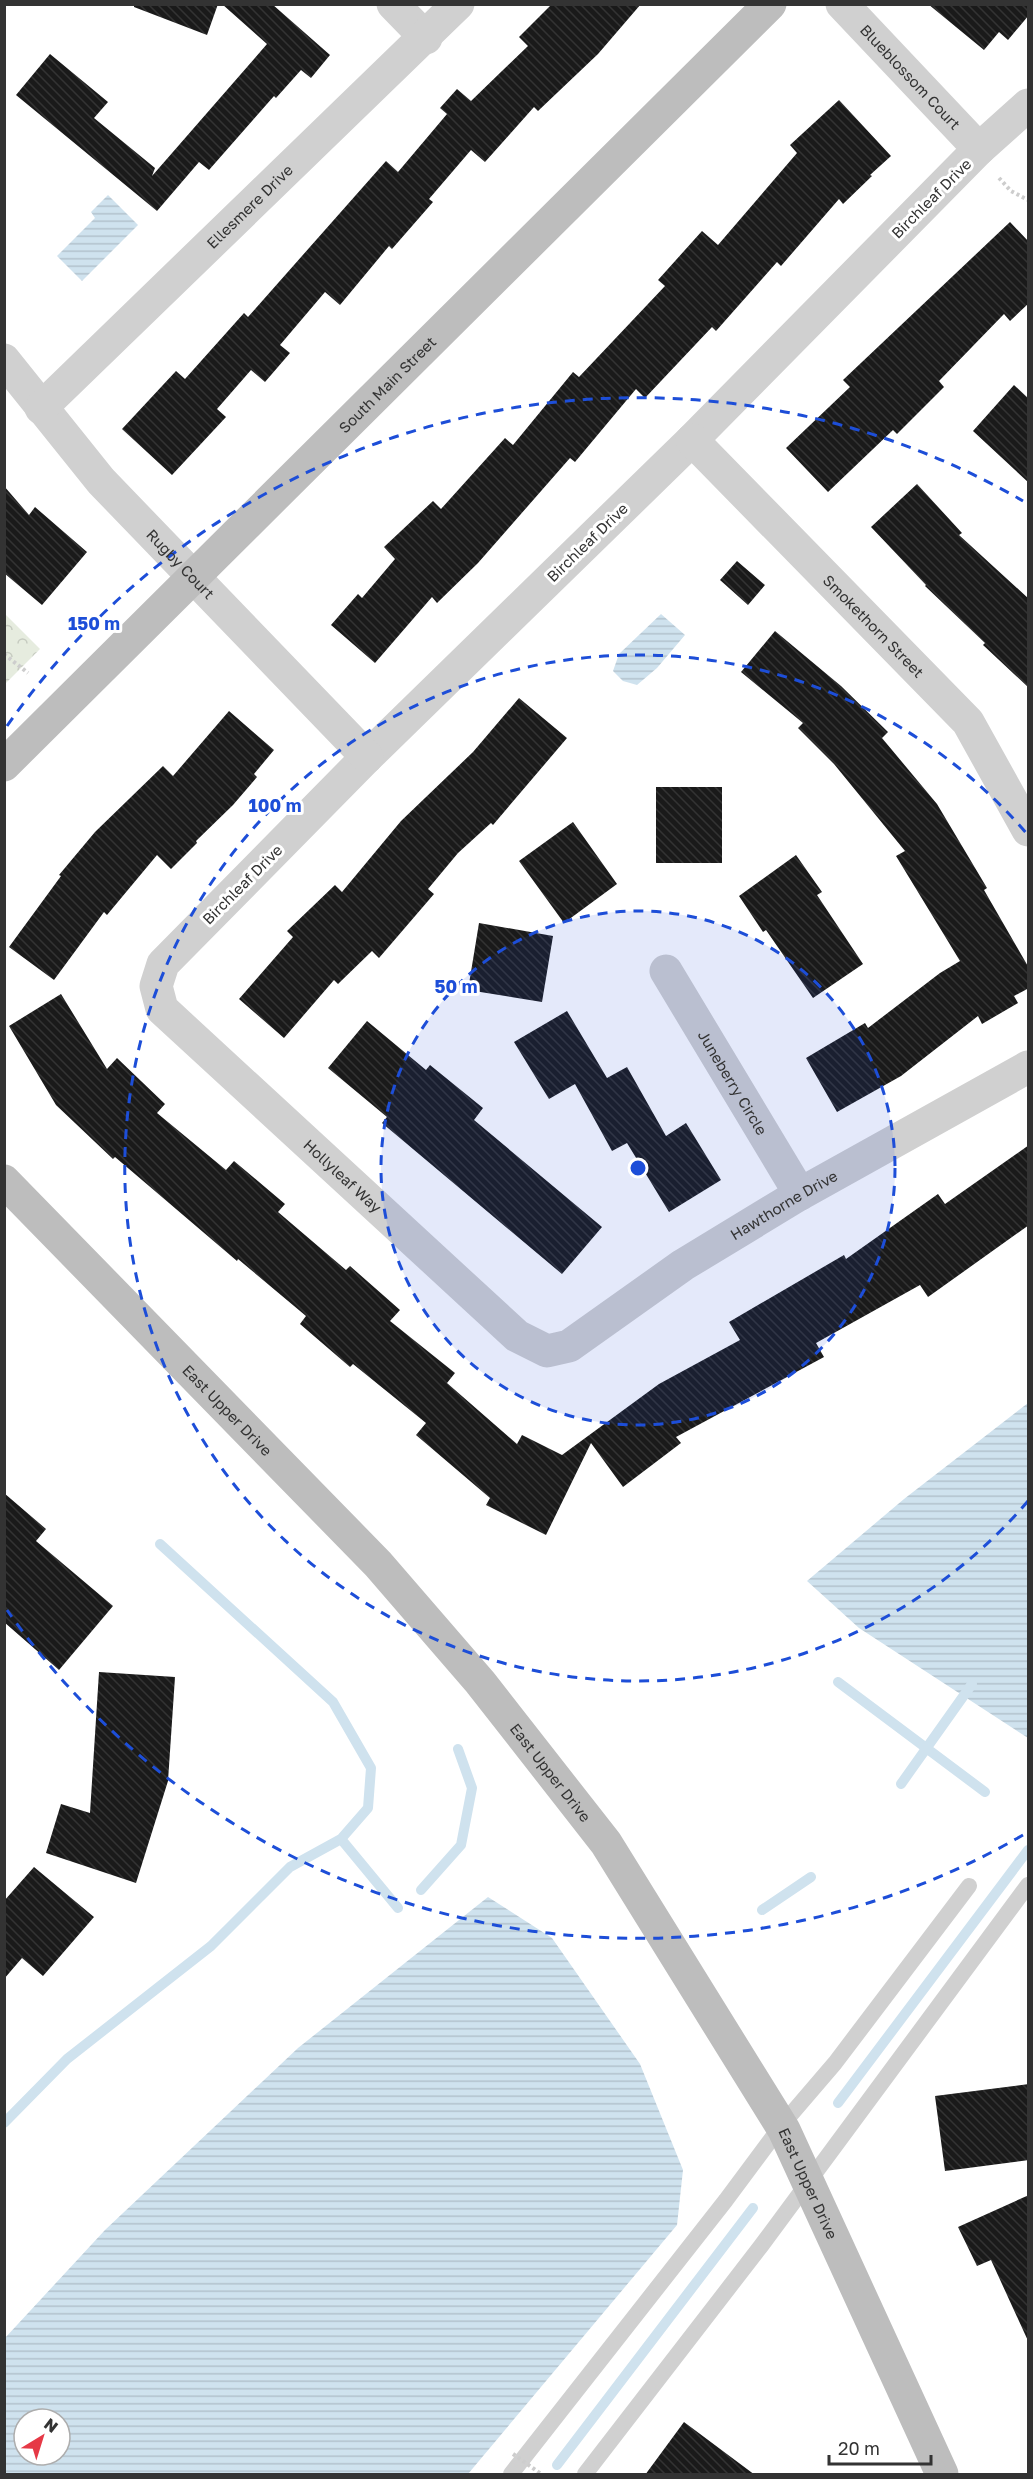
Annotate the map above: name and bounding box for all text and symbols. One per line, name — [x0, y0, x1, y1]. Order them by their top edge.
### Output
street label: Blueblossom Court — [857, 20, 965, 133]
street label: Birchleaf Drive — [887, 154, 975, 242]
street label: Ellesmere Drive — [203, 160, 296, 252]
street label: South Main Street — [335, 332, 439, 436]
street label: Birchleaf Drive — [543, 499, 631, 585]
street label: Rugby Court — [143, 525, 218, 602]
street label: Smokethorn Street — [820, 571, 928, 681]
text: 150 m — [68, 612, 120, 634]
text: 100 m — [249, 794, 301, 816]
street label: Birchleaf Drive — [198, 840, 286, 928]
text: 50 m — [435, 975, 477, 997]
street label: Juneberry Circle — [695, 1027, 771, 1138]
street label: Hollyleaf Way — [300, 1135, 386, 1216]
centre of rings — [628, 1158, 648, 1178]
street label: Hawthorne Drive — [727, 1166, 841, 1243]
street label: East Upper Drive — [179, 1361, 276, 1459]
street label: East Upper Drive — [507, 1719, 595, 1825]
street label: East Upper Drive — [775, 2125, 842, 2242]
north arrow — [12, 2407, 72, 2467]
text: N — [40, 2414, 62, 2437]
scale bar — [829, 2428, 931, 2466]
text: 20 m — [838, 2437, 880, 2459]

